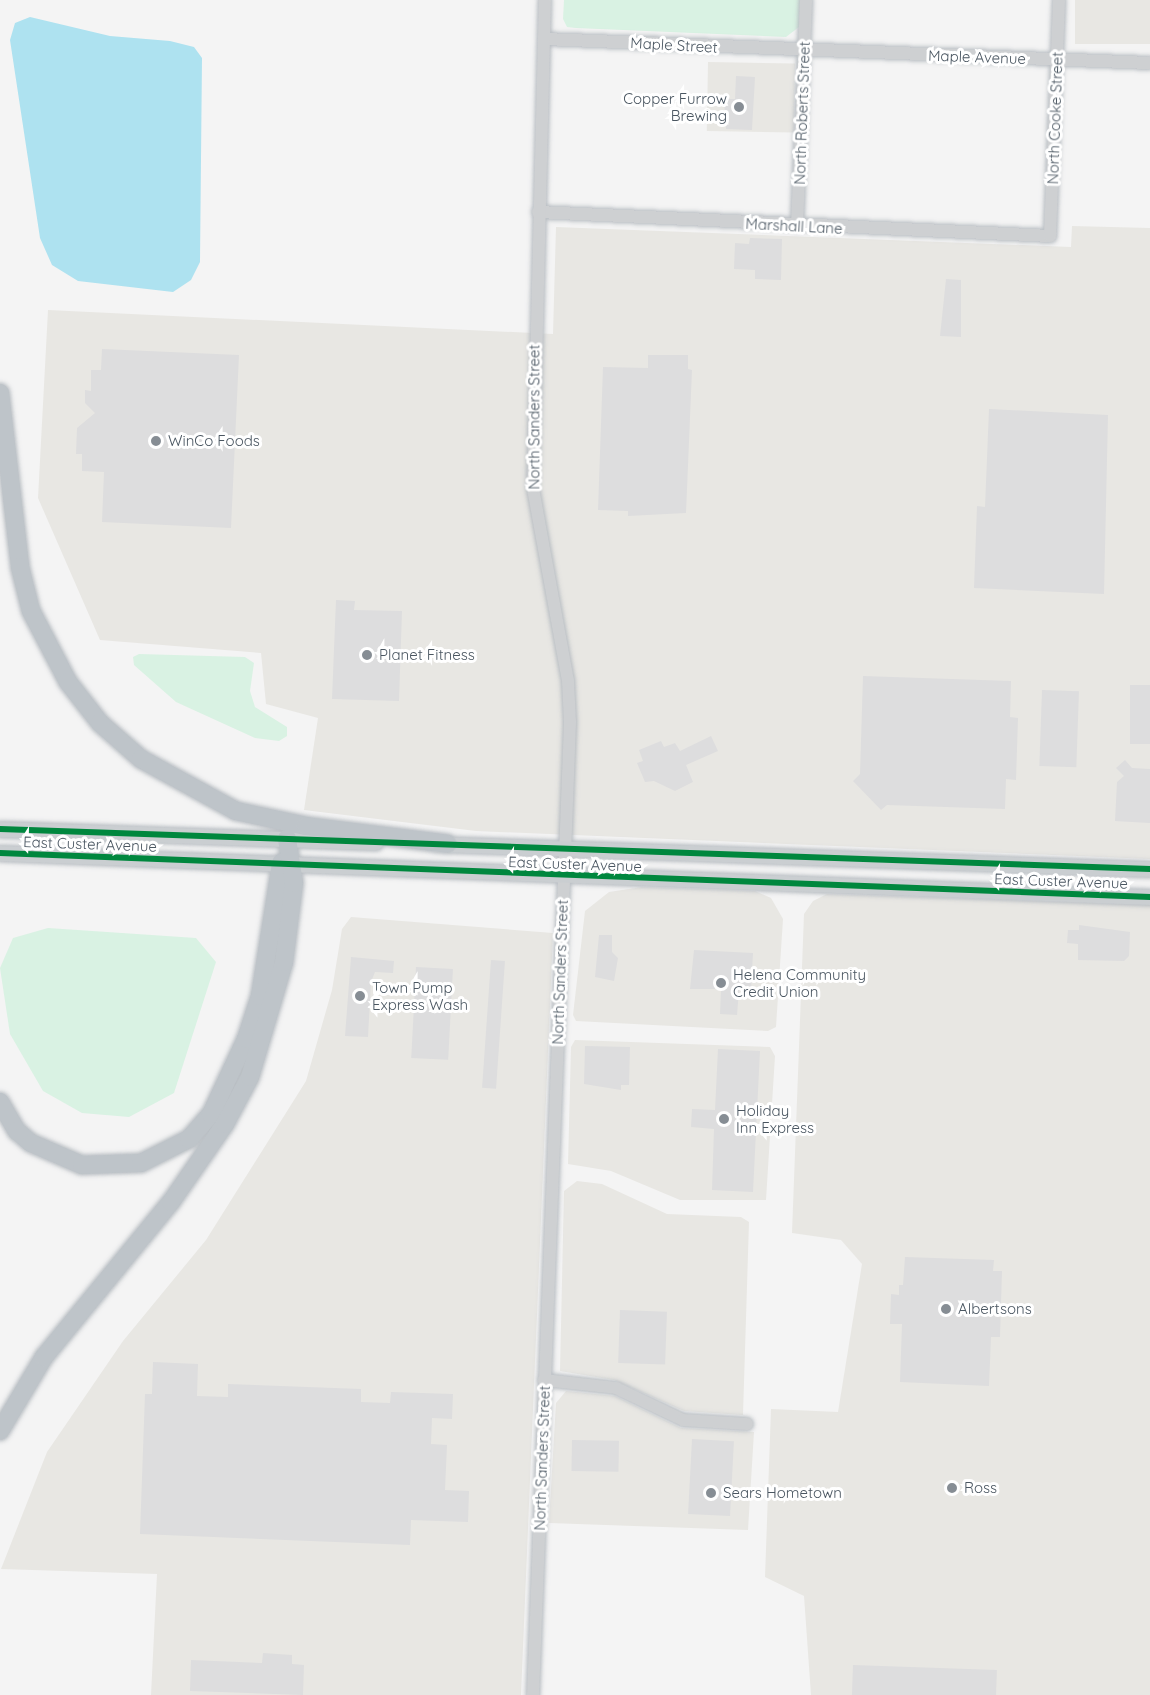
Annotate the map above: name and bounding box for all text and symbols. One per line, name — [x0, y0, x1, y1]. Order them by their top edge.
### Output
street label: Maple Street — [630, 34, 718, 56]
street label: North Roberts Street — [791, 41, 813, 185]
street label: Maple Avenue — [928, 46, 1026, 68]
street label: North Cooke Street — [1044, 51, 1066, 185]
place label: Copper Furrow Brewing — [623, 89, 727, 124]
marker: Copper Furrow Brewing — [732, 100, 746, 114]
street label: Marshall Lane — [745, 214, 843, 238]
street label: North Sanders Street — [525, 344, 543, 490]
place label: WinCo Foods — [168, 432, 260, 450]
marker: WinCo Foods — [149, 434, 163, 448]
place label: Planet Fitness — [379, 646, 475, 664]
marker: Planet Fitness — [360, 648, 374, 662]
street label: East Custer Avenue — [23, 833, 157, 855]
street label: East Custer Avenue — [508, 853, 642, 875]
street label: East Custer Avenue — [994, 870, 1128, 892]
street label: North Sanders Street — [548, 899, 572, 1045]
place label: Helena Community Credit Union — [733, 965, 866, 1000]
marker: Helena Community Credit Union — [714, 976, 728, 990]
place label: Town Pump Express Wash — [372, 978, 468, 1013]
marker: Town Pump Express Wash — [353, 989, 367, 1003]
place label: Holiday Inn Express — [736, 1101, 814, 1136]
marker: Holiday Inn Express — [717, 1112, 731, 1126]
place label: Albertsons — [958, 1300, 1032, 1318]
marker: Albertsons — [939, 1302, 953, 1316]
street label: North Sanders Street — [530, 1385, 554, 1531]
place label: Ross — [964, 1479, 997, 1497]
marker: Ross — [945, 1481, 959, 1495]
place label: Sears Hometown — [723, 1484, 842, 1502]
marker: Sears Hometown — [704, 1486, 718, 1500]

